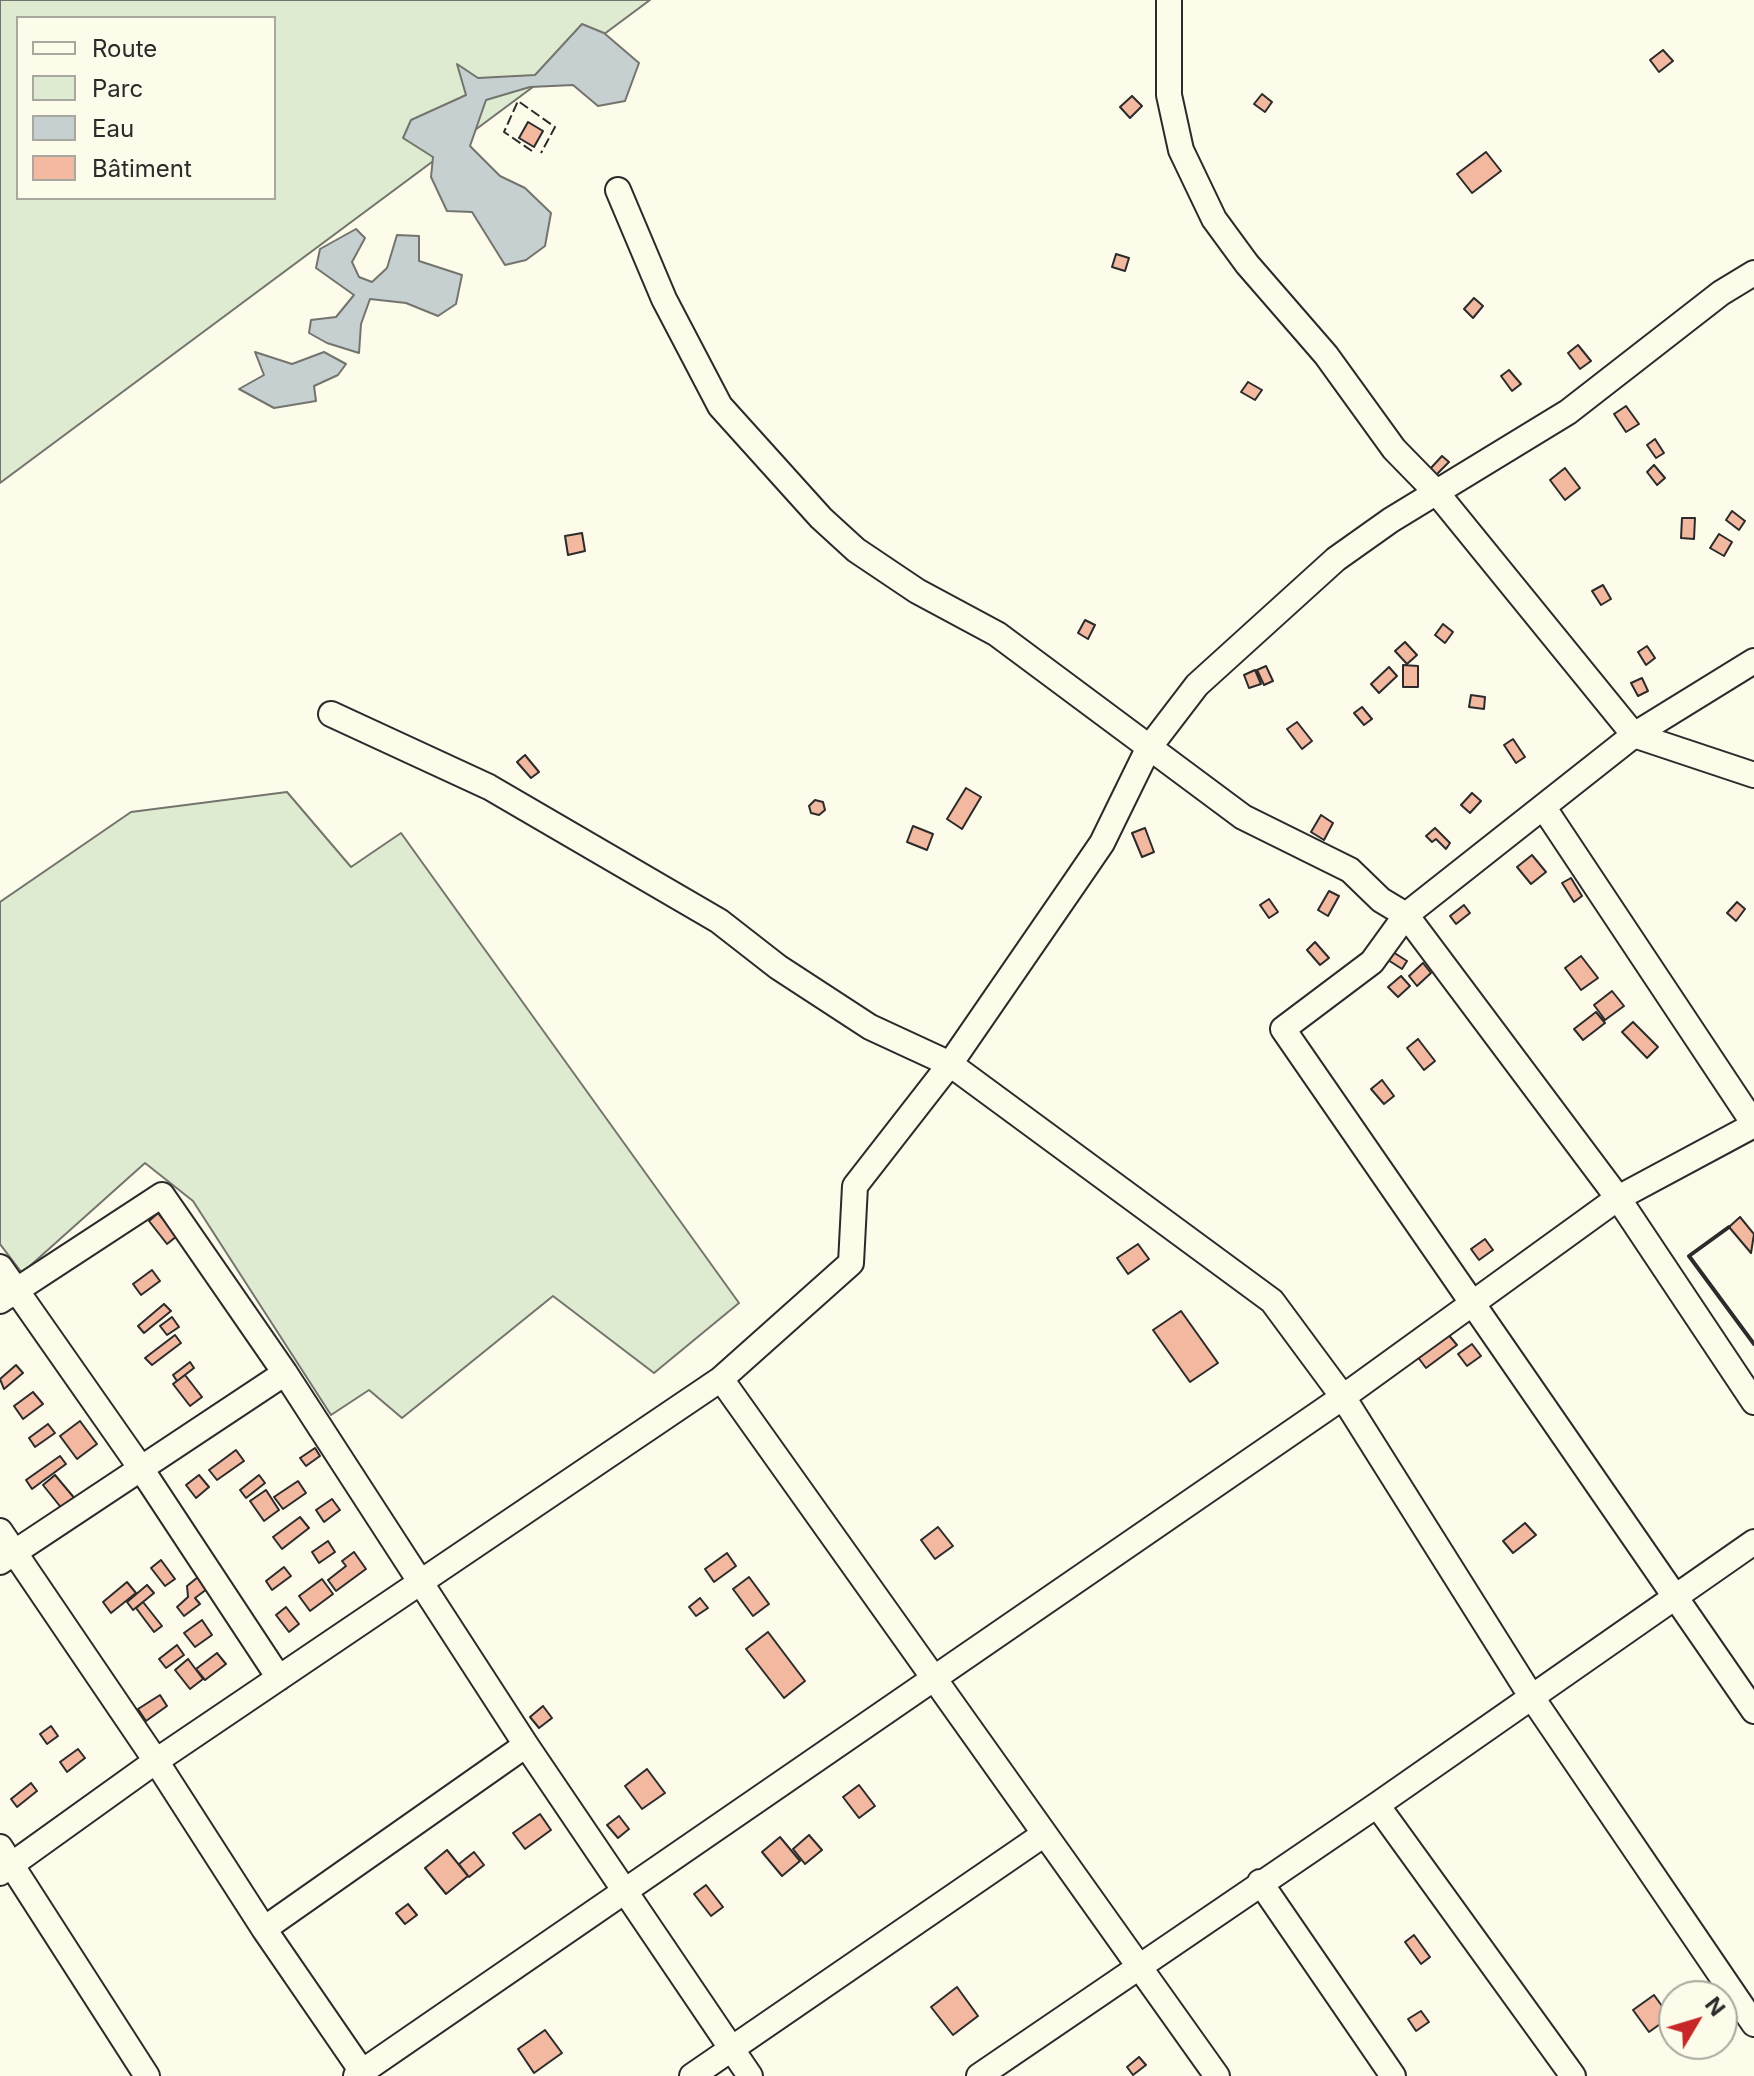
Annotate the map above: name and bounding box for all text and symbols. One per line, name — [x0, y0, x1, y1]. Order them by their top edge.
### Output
legend — [16, 16, 276, 200]
text: Route — [92, 34, 157, 63]
text: Parc — [92, 74, 143, 103]
text: Eau — [92, 114, 134, 143]
text: Bâtiment — [92, 154, 192, 183]
north arrow — [1658, 1980, 1738, 2060]
text: N — [1700, 1992, 1731, 2021]

